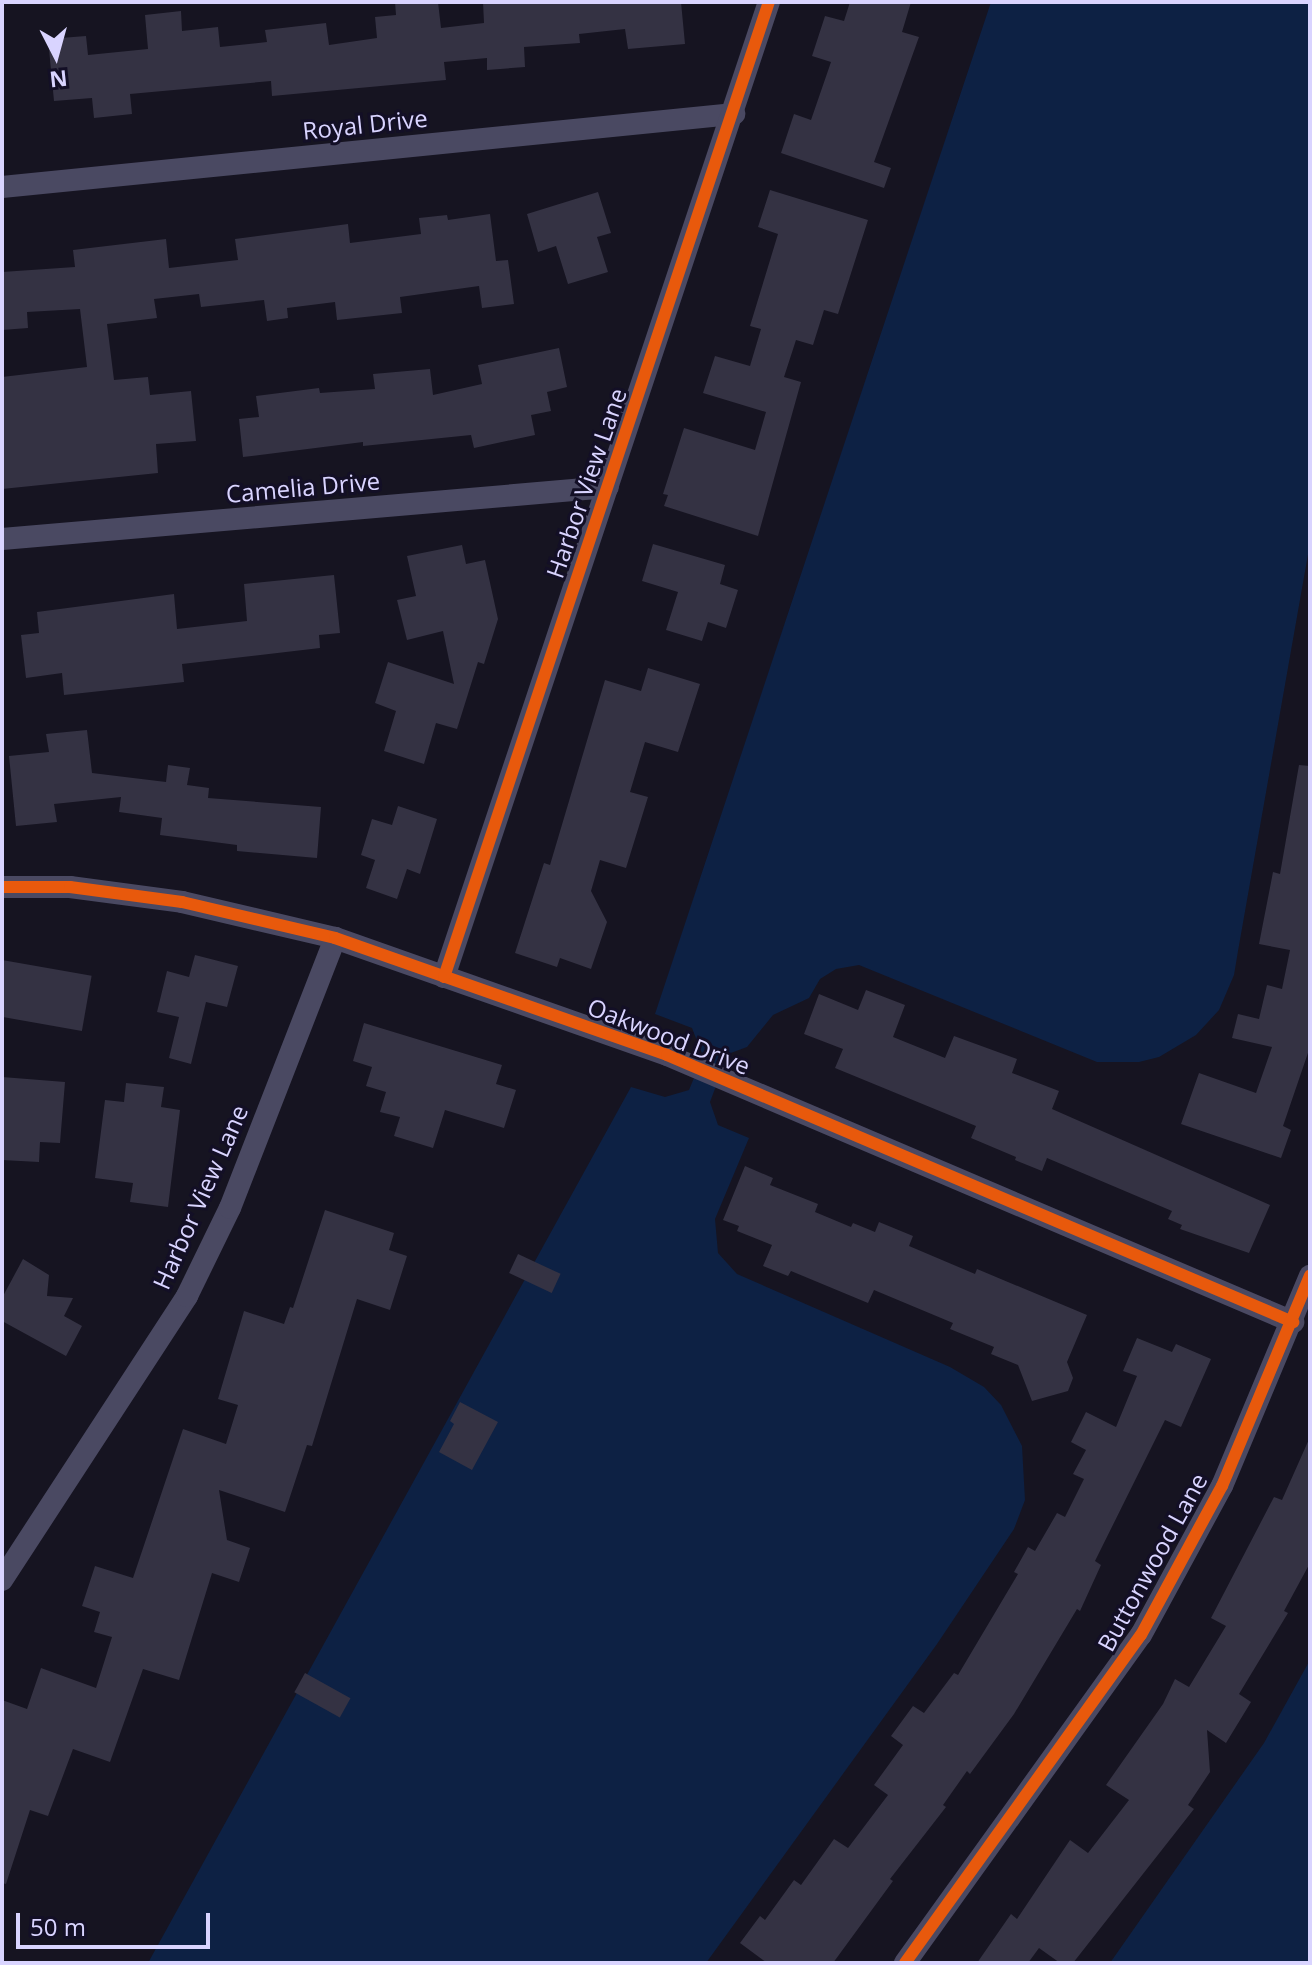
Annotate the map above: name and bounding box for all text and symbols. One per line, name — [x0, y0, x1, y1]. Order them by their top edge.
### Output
north arrow — [16, 16, 96, 96]
text: N — [48, 64, 69, 96]
street label: Royal Drive — [301, 103, 429, 145]
street label: Harbor View Lane — [540, 384, 632, 582]
street label: Camelia Drive — [225, 466, 381, 508]
street label: Oakwood Drive — [584, 992, 754, 1080]
street label: Harbor View Lane — [146, 1100, 254, 1294]
street label: Buttonwood Lane — [1091, 1468, 1213, 1656]
scale bar — [20, 1897, 214, 1947]
text: 50 m — [30, 1910, 86, 1943]

